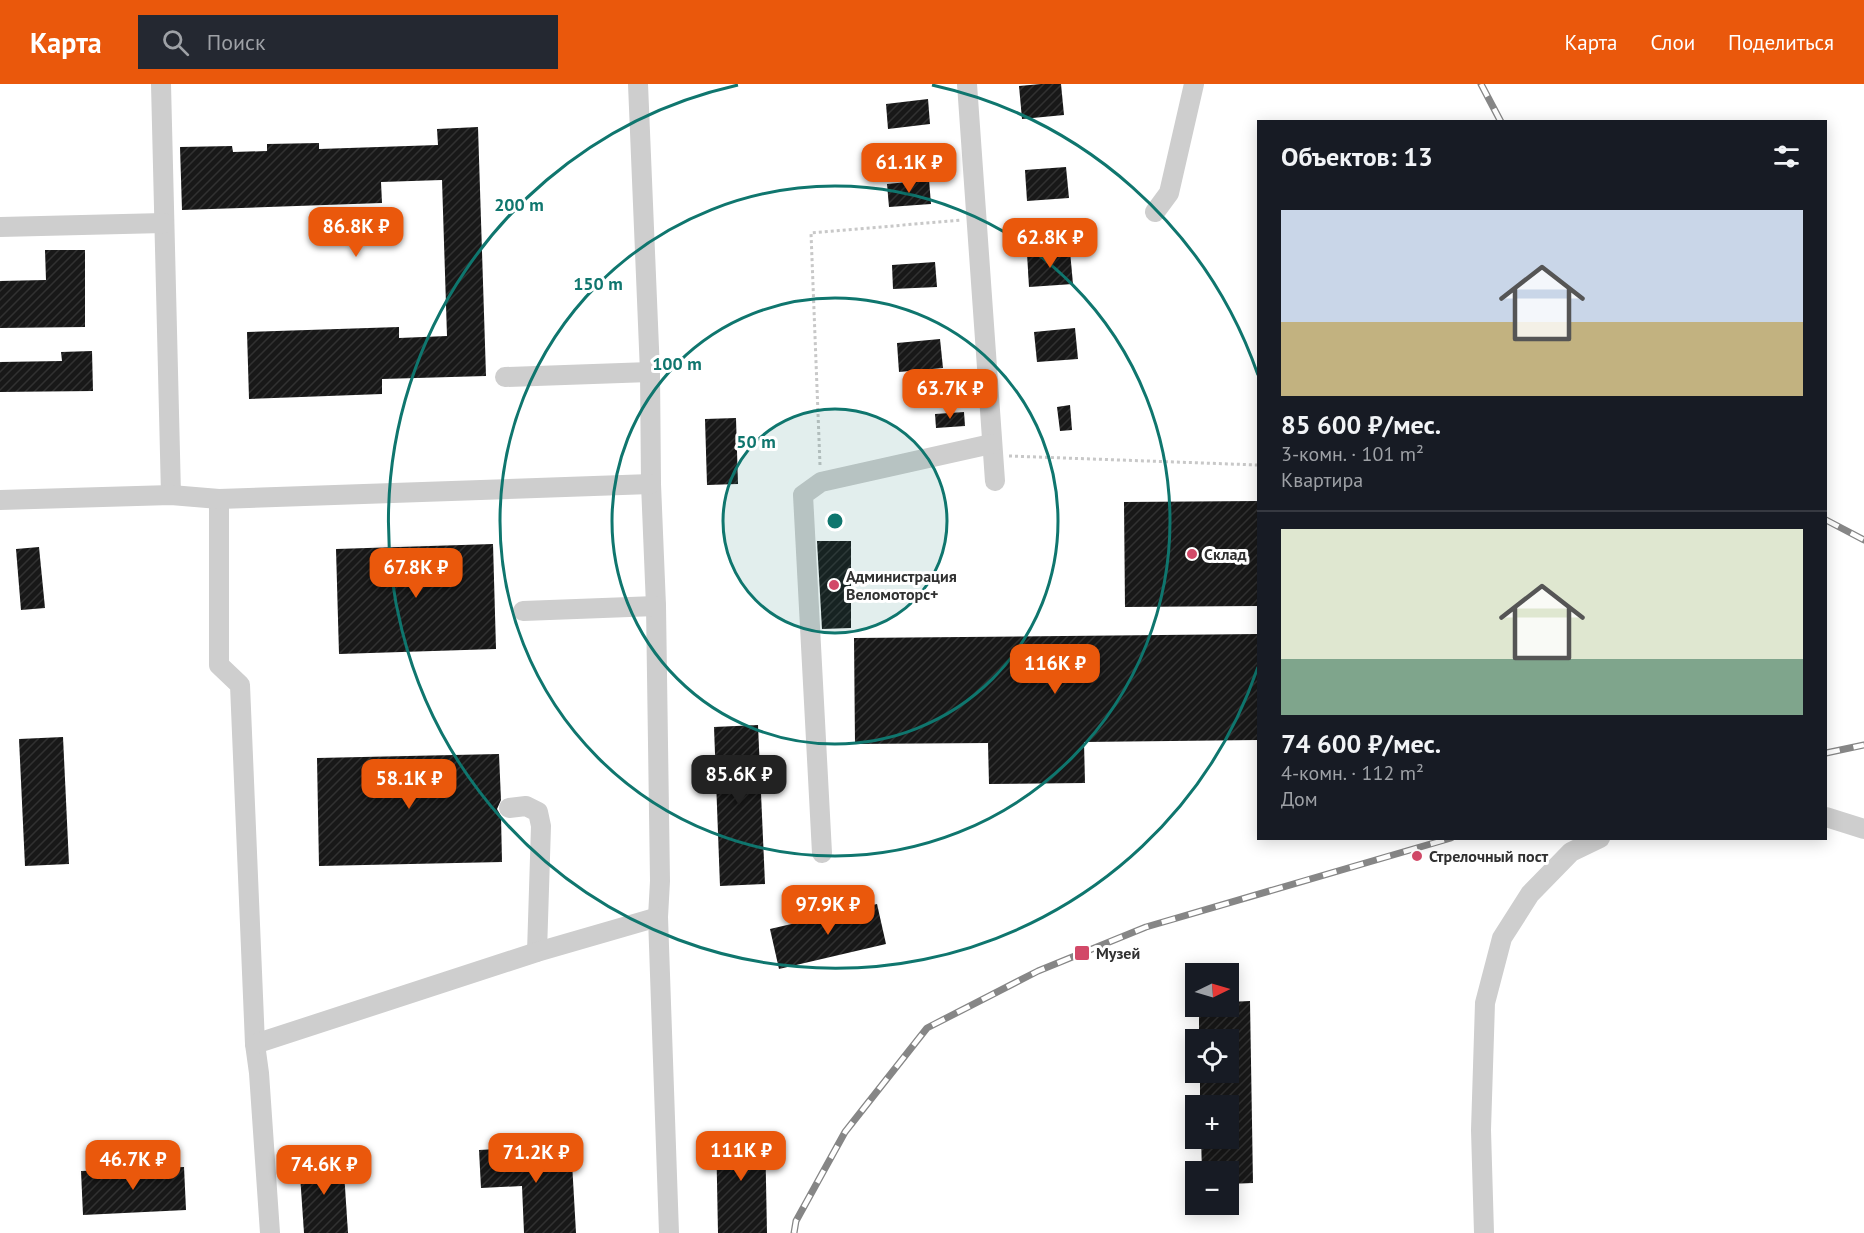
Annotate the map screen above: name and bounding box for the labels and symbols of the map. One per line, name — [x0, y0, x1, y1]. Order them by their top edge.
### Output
pin: 61.1K ₽ — [854, 143, 964, 194]
text: 200 m — [494, 193, 544, 216]
pin: 86.8K ₽ — [301, 207, 411, 258]
pin: 62.8K ₽ — [995, 218, 1105, 269]
text: 150 m — [573, 272, 623, 295]
text: 100 m — [652, 352, 702, 375]
pin: 63.7K ₽ — [895, 369, 1005, 420]
text: 50 m — [736, 430, 776, 453]
centre of rings — [825, 511, 845, 531]
place label: Склад — [1204, 544, 1247, 564]
marker: Склад — [1185, 547, 1199, 561]
pin: 67.8K ₽ — [361, 548, 471, 599]
place label: Администрация Веломоторс+ — [846, 566, 957, 604]
marker: Администрация Веломоторс+ — [827, 578, 841, 592]
pin: 116K ₽ — [1006, 644, 1104, 695]
pin: 85.6K ₽ — [684, 755, 794, 806]
pin: 58.1K ₽ — [354, 759, 464, 810]
place label: Стрелочный пост — [1429, 846, 1549, 866]
marker: Стрелочный пост — [1410, 849, 1424, 863]
pin: 97.9K ₽ — [773, 885, 883, 936]
place label: Музей — [1096, 943, 1140, 963]
marker: Музей — [1073, 944, 1091, 962]
north arrow — [1185, 963, 1239, 1017]
pin: 111K ₽ — [692, 1131, 790, 1182]
pin: 71.2K ₽ — [481, 1133, 591, 1184]
pin: 46.7K ₽ — [78, 1140, 188, 1191]
pin: 74.6K ₽ — [269, 1145, 379, 1196]

